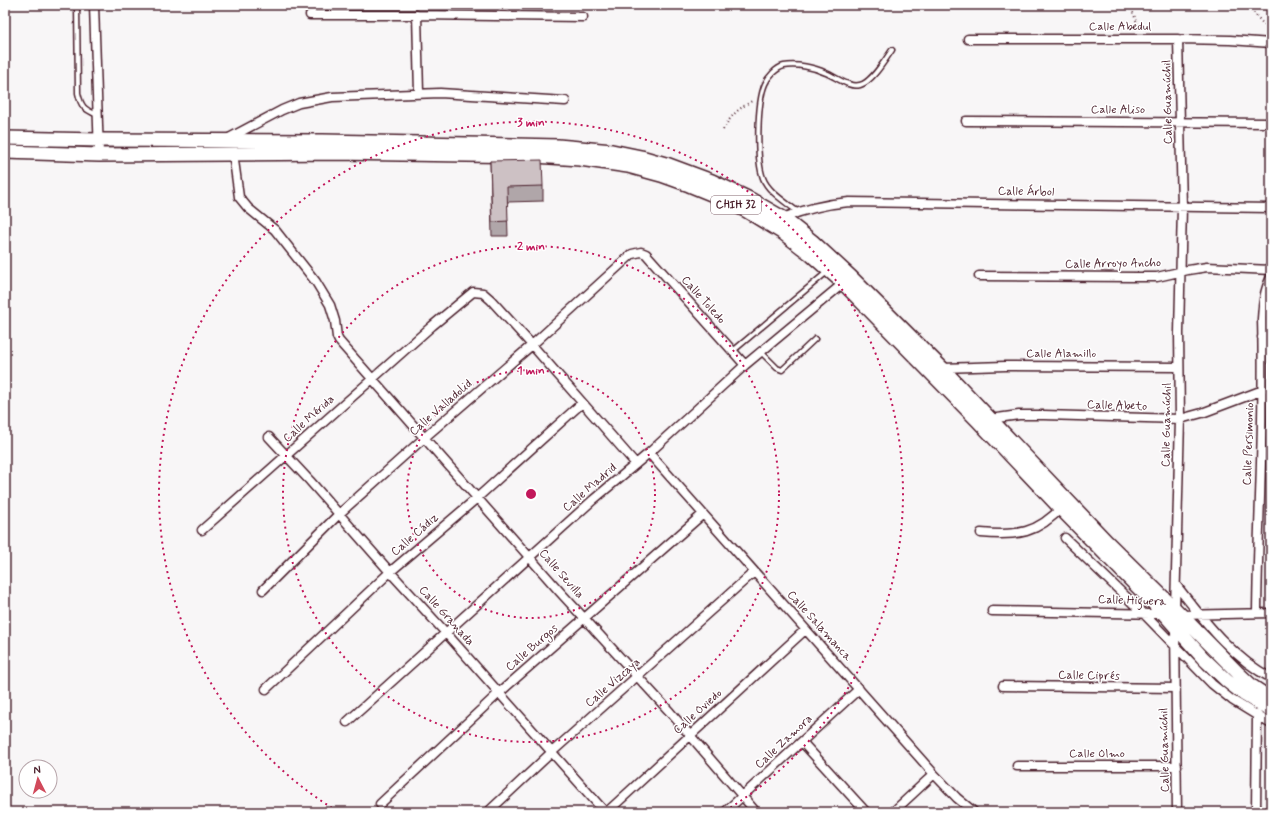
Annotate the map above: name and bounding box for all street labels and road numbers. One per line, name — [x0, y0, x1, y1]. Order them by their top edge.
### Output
street label: Calle Abedul — [1089, 19, 1151, 35]
street label: Calle Guamúchil — [1159, 60, 1177, 144]
street label: Calle Aliso — [1091, 102, 1145, 118]
street label: Calle Árbol — [998, 184, 1054, 200]
road number: CHIH 32 — [711, 196, 761, 214]
street label: Calle Arroyo Ancho — [1065, 255, 1161, 273]
street label: Calle Toledo — [677, 273, 729, 327]
street label: Calle Alamillo — [1026, 346, 1096, 362]
street label: Calle Valladolid — [406, 376, 476, 440]
street label: Calle Guamúchil — [1158, 383, 1176, 467]
street label: Calle Mérida — [280, 391, 338, 446]
street label: Calle Abeto — [1087, 397, 1147, 415]
street label: Calle Persimonio — [1240, 402, 1258, 486]
street label: Calle Madrid — [560, 460, 620, 516]
street label: Calle Cádiz — [388, 510, 443, 560]
street label: Calle Sevilla — [535, 546, 587, 602]
street label: Calle Granada — [415, 583, 477, 650]
street label: Calle Salamanca — [783, 587, 855, 665]
street label: Calle Higuera — [1097, 592, 1167, 611]
street label: Calle Burgos — [502, 620, 562, 675]
street label: Calle Vizcaya — [582, 655, 644, 711]
street label: Calle Ciprés — [1058, 667, 1121, 685]
street label: Calle Oviedo — [670, 686, 726, 738]
street label: Calle Guamúchil — [1156, 708, 1174, 792]
street label: Calle Zamora — [752, 711, 816, 773]
street label: Calle Olmo — [1069, 746, 1125, 762]

